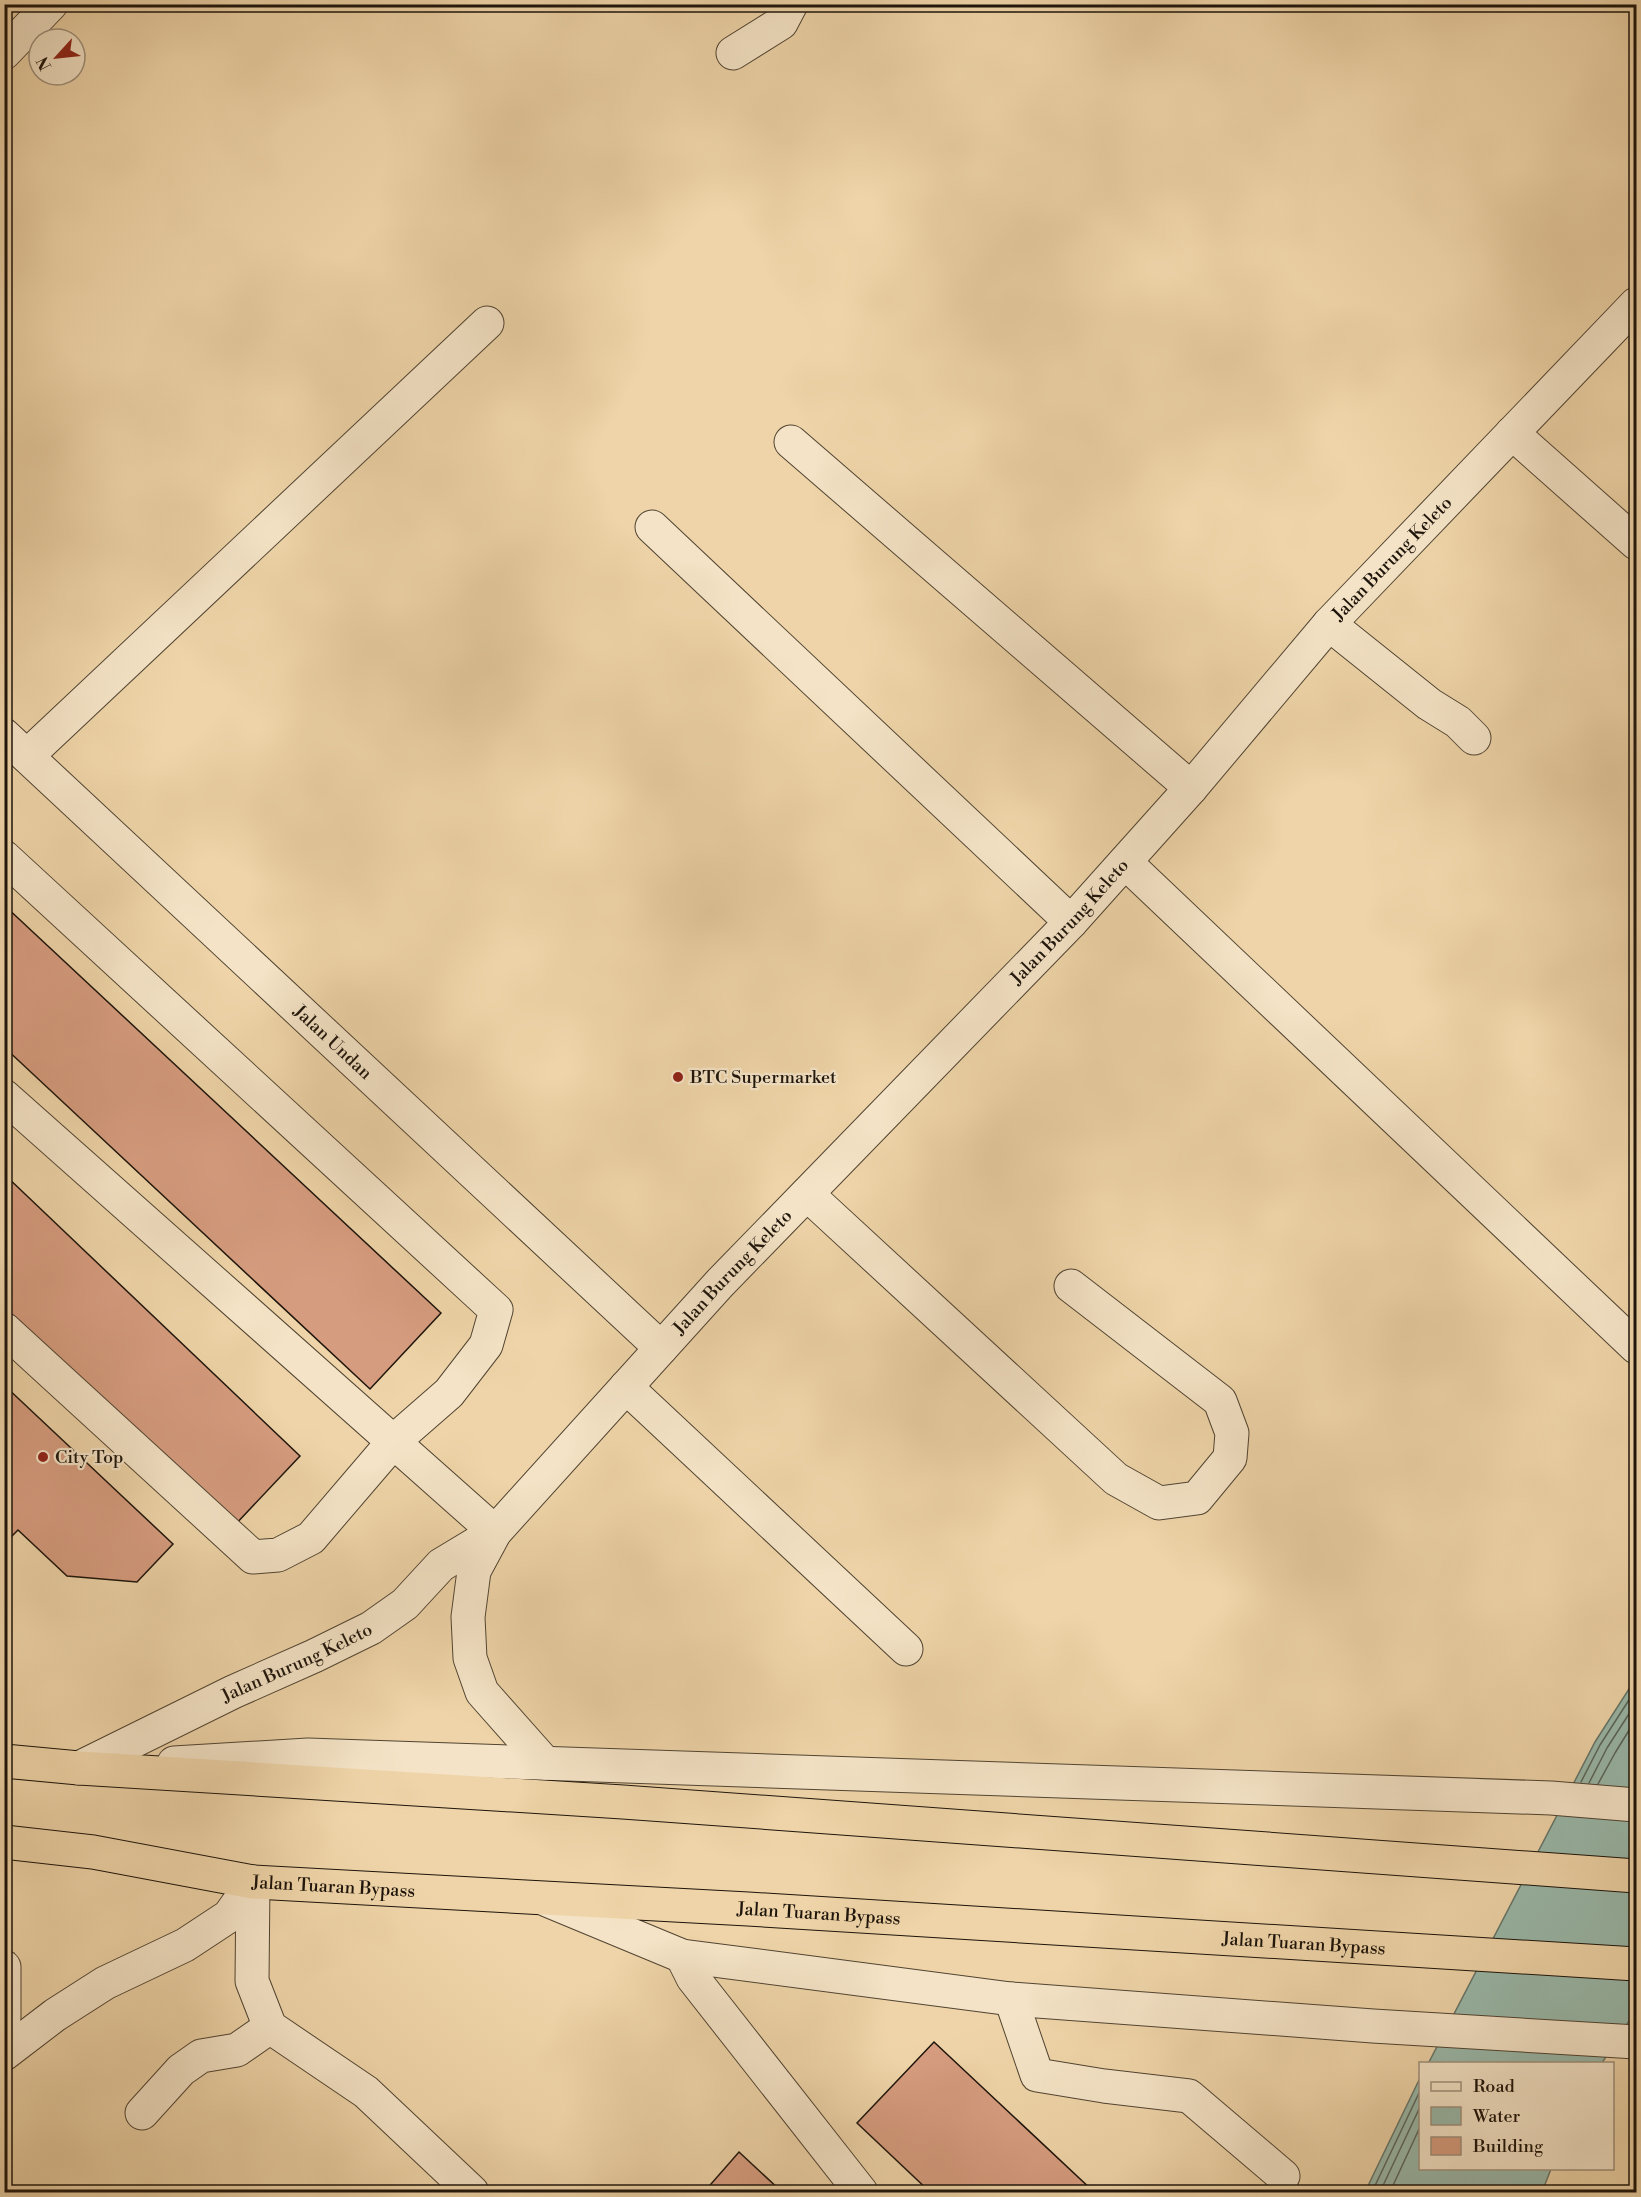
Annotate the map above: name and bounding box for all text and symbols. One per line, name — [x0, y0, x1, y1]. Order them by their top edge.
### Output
north arrow — [27, 27, 87, 87]
text: N — [33, 53, 56, 74]
street label: Jalan Burung Keleto — [1326, 491, 1457, 626]
street label: Jalan Burung Keleto — [1004, 854, 1134, 990]
street label: Jalan Undan — [288, 999, 377, 1084]
place label: BTC Supermarket — [689, 1066, 837, 1089]
marker: BTC Supermarket — [671, 1070, 685, 1084]
street label: Jalan Burung Keleto — [667, 1204, 797, 1340]
place label: City Top — [55, 1446, 123, 1469]
marker: City Top — [36, 1450, 50, 1464]
street label: Jalan Burung Keleto — [217, 1618, 376, 1708]
street label: Jalan Tuaran Bypass — [250, 1870, 416, 1902]
street label: Jalan Tuaran Bypass — [735, 1897, 901, 1930]
street label: Jalan Tuaran Bypass — [1220, 1927, 1386, 1960]
legend — [1419, 2062, 1614, 2170]
text: Road — [1473, 2075, 1516, 2098]
text: Water — [1472, 2105, 1521, 2128]
text: Building — [1472, 2135, 1544, 2158]

